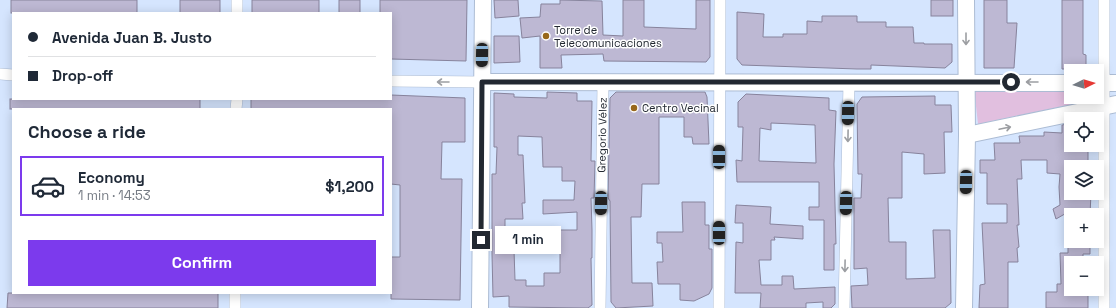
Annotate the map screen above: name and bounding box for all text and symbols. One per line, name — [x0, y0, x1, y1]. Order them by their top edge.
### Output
place label: Torre de Telecomunicaciones — [554, 23, 662, 50]
text: Avenida Juan B. Justo — [52, 28, 212, 47]
marker: Torre de Telecomunicaciones — [541, 31, 551, 41]
one-way arrow — [962, 32, 970, 45]
car — [476, 43, 488, 67]
north arrow — [1064, 64, 1104, 104]
map controls — [1064, 64, 1104, 296]
text: Drop-off — [52, 66, 113, 85]
route start — [1002, 73, 1020, 91]
one-way arrow — [437, 78, 450, 86]
one-way arrow — [1026, 78, 1039, 86]
street label: Gregorio Vélez — [594, 97, 610, 173]
place label: Centro Vecinal — [642, 101, 719, 115]
car — [842, 101, 854, 125]
marker: Centro Vecinal — [629, 103, 639, 113]
button: locate — [1064, 112, 1104, 152]
text: Choose a ride — [28, 120, 146, 143]
one-way arrow — [998, 123, 1011, 131]
one-way arrow — [844, 129, 851, 142]
car — [713, 145, 725, 169]
button: layers — [1064, 160, 1104, 200]
icon: car — [30, 168, 66, 204]
text: Economy — [78, 168, 145, 187]
car — [960, 170, 972, 194]
text: $1,200 — [325, 177, 374, 196]
text: 1 min · 14:53 — [78, 187, 151, 204]
car — [595, 191, 607, 215]
car — [840, 191, 852, 215]
button: + — [1064, 208, 1104, 248]
car — [713, 221, 725, 245]
callout: 1 min — [495, 226, 561, 254]
route end — [472, 231, 490, 249]
text: 1 min — [512, 231, 544, 248]
button: Confirm — [28, 240, 376, 286]
button: − — [1064, 256, 1104, 296]
one-way arrow — [841, 259, 849, 272]

